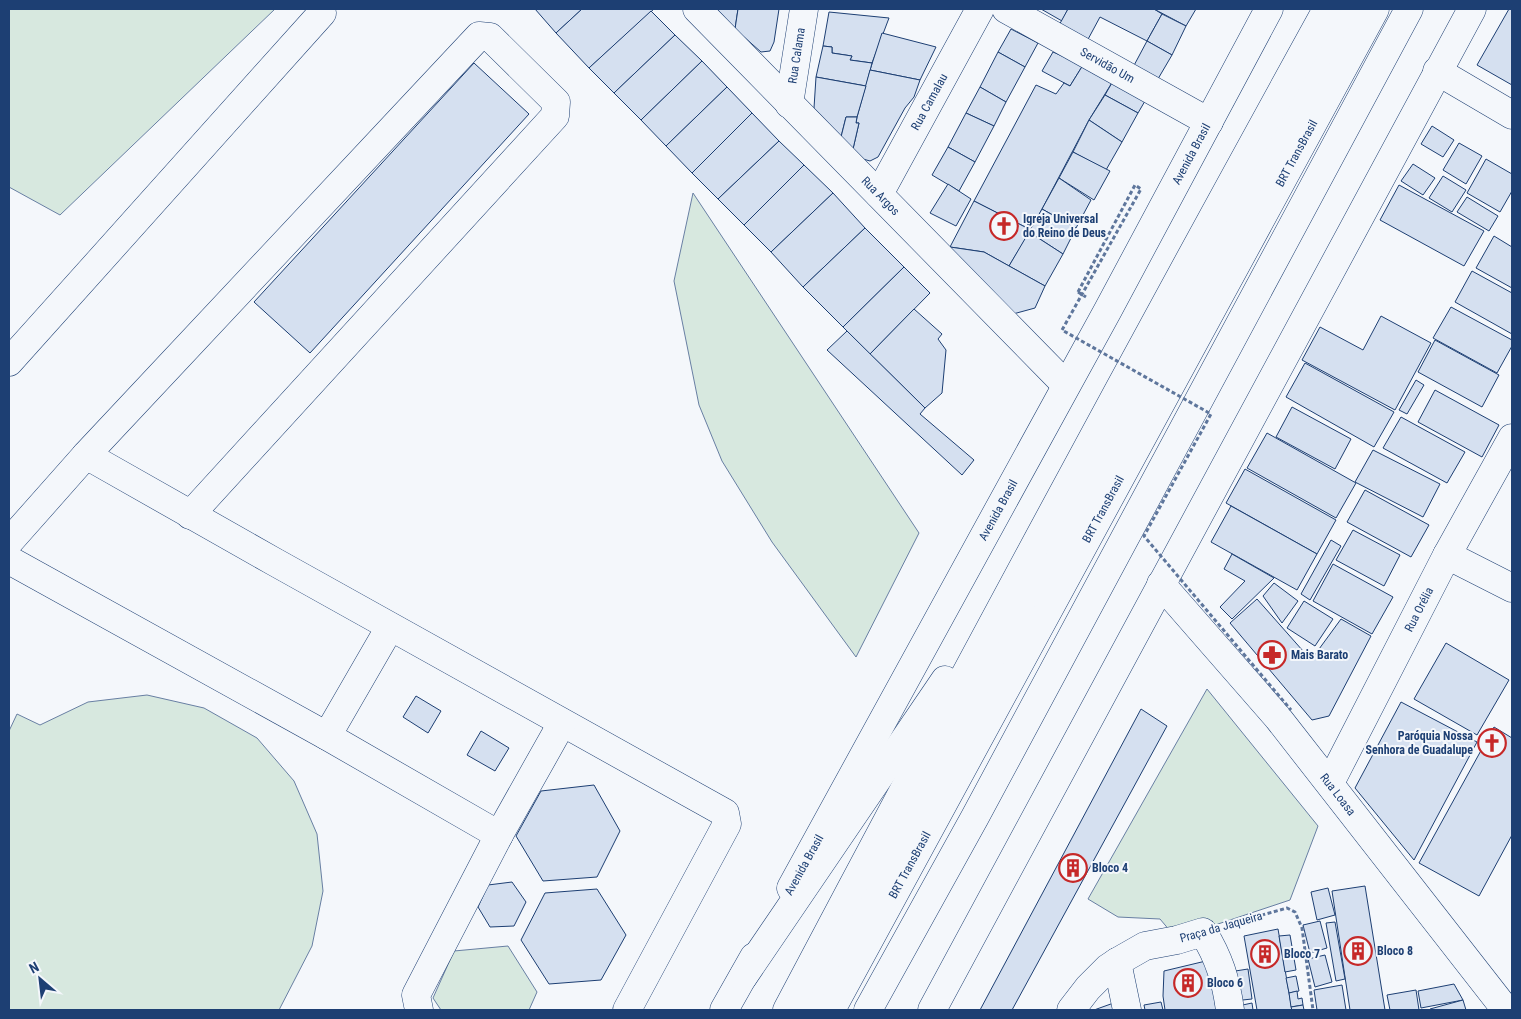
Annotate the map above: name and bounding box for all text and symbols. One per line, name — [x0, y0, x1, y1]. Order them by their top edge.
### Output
street label: Rua Calama — [785, 26, 808, 85]
street label: Servidão Um — [1078, 45, 1137, 86]
street label: Rua Camalau — [908, 71, 950, 133]
street label: BRT TransBrasil — [1273, 117, 1320, 189]
street label: Avenida Brasil — [1169, 121, 1213, 187]
street label: Rua Argos — [858, 174, 903, 218]
church icon: Igreja Universal do Reino de Deus — [989, 211, 1019, 241]
place label: Igreja Universal do Reino de Deus — [1023, 212, 1107, 240]
street label: BRT TransBrasil — [1079, 473, 1127, 545]
street label: Avenida Brasil — [976, 477, 1021, 543]
street label: Rua Orélia — [1402, 585, 1436, 634]
pharmacy icon: Mais Barato — [1257, 640, 1287, 670]
place label: Mais Barato — [1291, 648, 1348, 662]
church icon: Paróquia Nossa Senhora de Guadalupe — [1477, 728, 1507, 758]
place label: Paróquia Nossa Senhora de Guadalupe — [1366, 729, 1473, 757]
street label: Rua Loasa — [1317, 771, 1359, 819]
street label: BRT TransBrasil — [886, 829, 934, 901]
street label: Avenida Brasil — [782, 832, 826, 898]
building icon: Bloco 4 — [1058, 853, 1088, 883]
place label: Bloco 4 — [1092, 861, 1128, 875]
street label: Praça da Jaqueira — [1178, 908, 1264, 945]
building icon: Bloco 8 — [1343, 936, 1373, 966]
building icon: Bloco 7 — [1250, 939, 1280, 969]
place label: Bloco 8 — [1377, 944, 1413, 958]
place label: Bloco 7 — [1284, 947, 1320, 961]
north arrow — [15, 954, 65, 1004]
text: N — [26, 958, 41, 977]
building icon: Bloco 6 — [1173, 968, 1203, 998]
place label: Bloco 6 — [1207, 976, 1243, 990]

